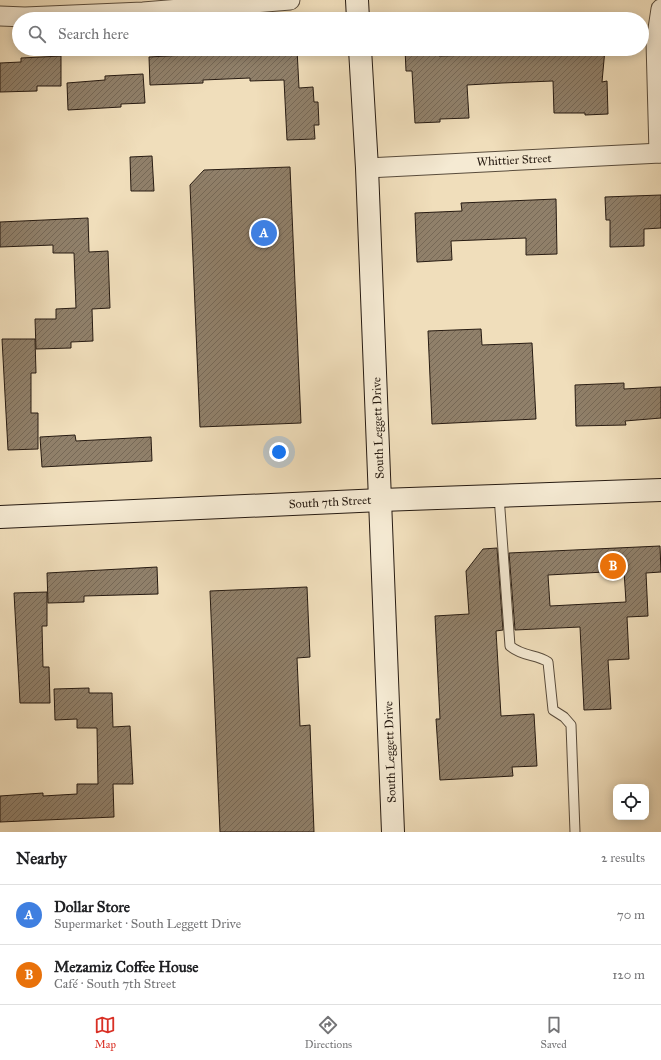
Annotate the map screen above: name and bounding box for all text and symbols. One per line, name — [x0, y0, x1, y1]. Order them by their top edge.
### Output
search box — [12, 12, 649, 56]
icon: search — [26, 23, 48, 45]
text: Search here — [58, 25, 129, 43]
street label: Whittier Street — [476, 151, 553, 169]
pin: A — [251, 218, 277, 248]
street label: South Leggett Drive — [369, 377, 388, 479]
your location — [269, 442, 289, 462]
street label: South 7th Street — [288, 493, 372, 511]
pin: B — [600, 551, 626, 581]
street label: South Leggett Drive — [381, 701, 400, 803]
map controls — [613, 784, 649, 820]
button: locate — [613, 784, 649, 820]
text: Nearby — [16, 848, 67, 869]
text: 2 results — [601, 850, 645, 866]
text: Dollar Store — [54, 898, 130, 916]
text: A — [25, 907, 33, 923]
text: 70 m — [617, 907, 645, 923]
text: Supermarket · South Leggett Drive — [54, 916, 241, 932]
text: Mezamiz Coffee House — [54, 958, 199, 976]
text: B — [25, 967, 33, 983]
text: 120 m — [612, 967, 645, 983]
text: Café · South 7th Street — [54, 976, 176, 992]
tab: Map — [94, 1014, 116, 1051]
tab: Directions — [305, 1014, 352, 1051]
tab: Saved — [541, 1014, 567, 1051]

